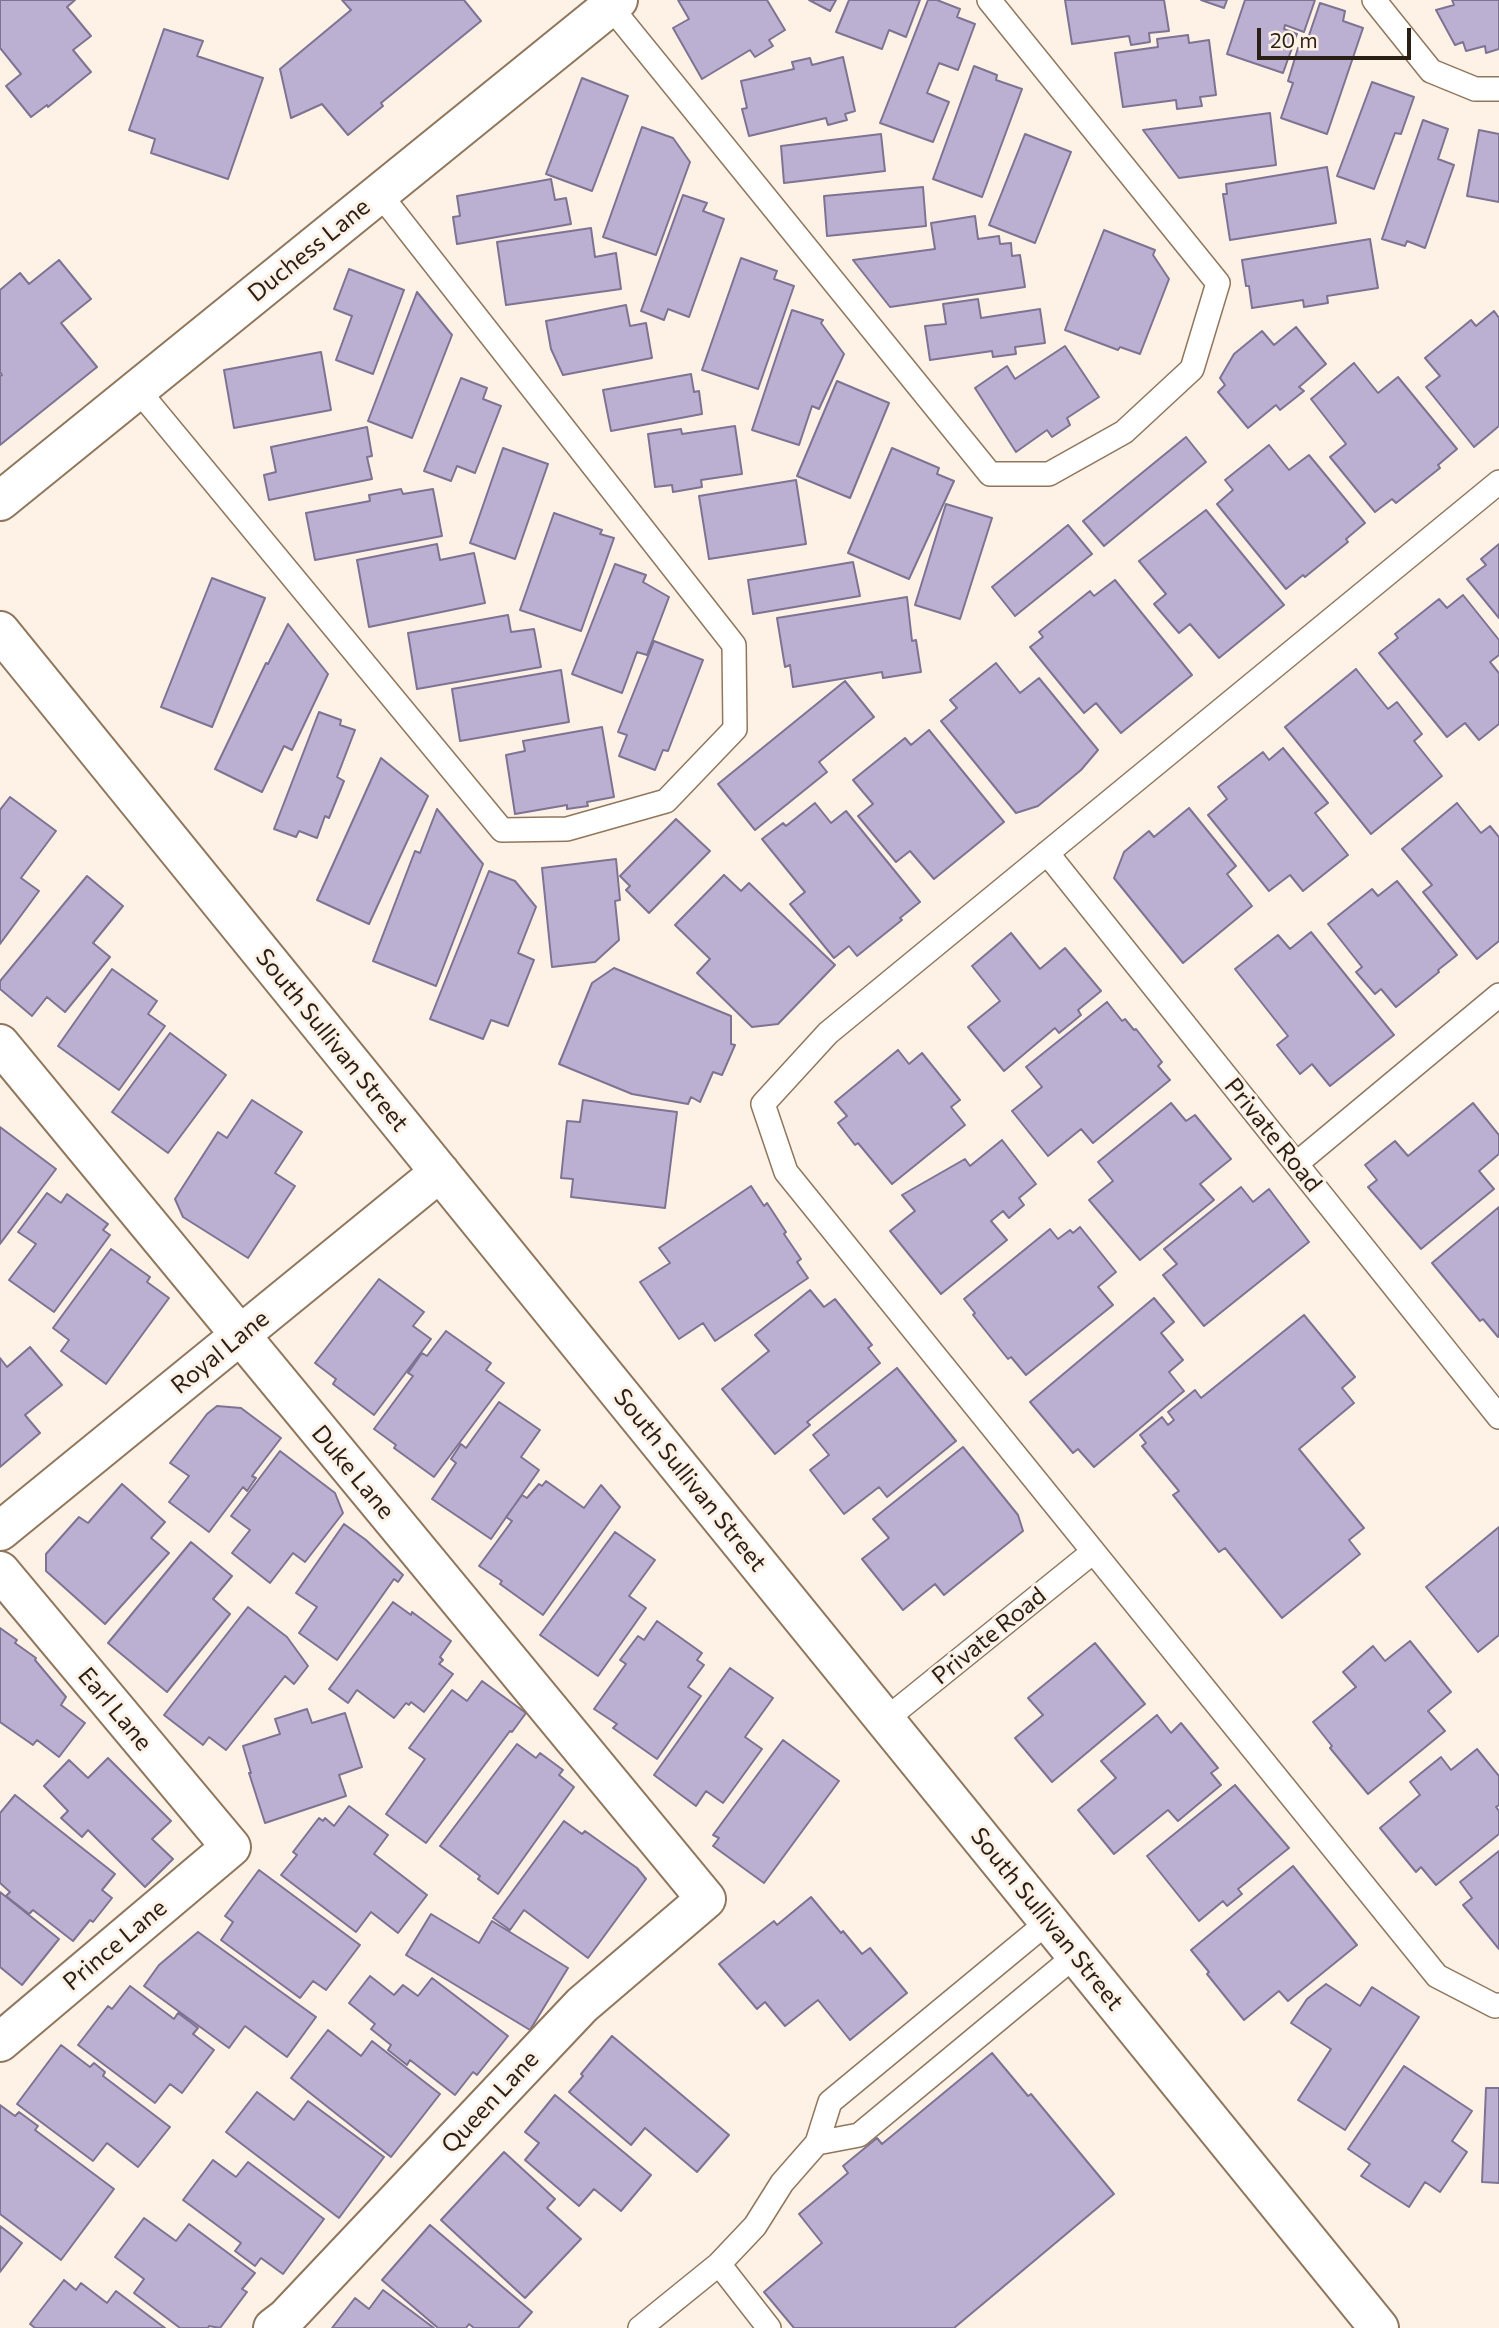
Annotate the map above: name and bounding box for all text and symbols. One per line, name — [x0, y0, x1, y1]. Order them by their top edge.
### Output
scale bar — [1261, 14, 1415, 58]
text: 20 m — [1270, 27, 1318, 52]
street label: Duchess Lane — [242, 192, 376, 308]
street label: South Sullivan Street — [249, 943, 415, 1137]
street label: Private Road — [1218, 1072, 1328, 1198]
street label: Royal Lane — [165, 1304, 275, 1400]
street label: South Sullivan Street — [607, 1383, 773, 1577]
street label: Duke Lane — [305, 1419, 401, 1525]
street label: Private Road — [926, 1581, 1052, 1691]
street label: Earl Lane — [72, 1662, 158, 1756]
street label: South Sullivan Street — [964, 1822, 1130, 2016]
street label: Prince Lane — [57, 1893, 173, 1997]
street label: Queen Lane — [435, 2045, 545, 2159]

